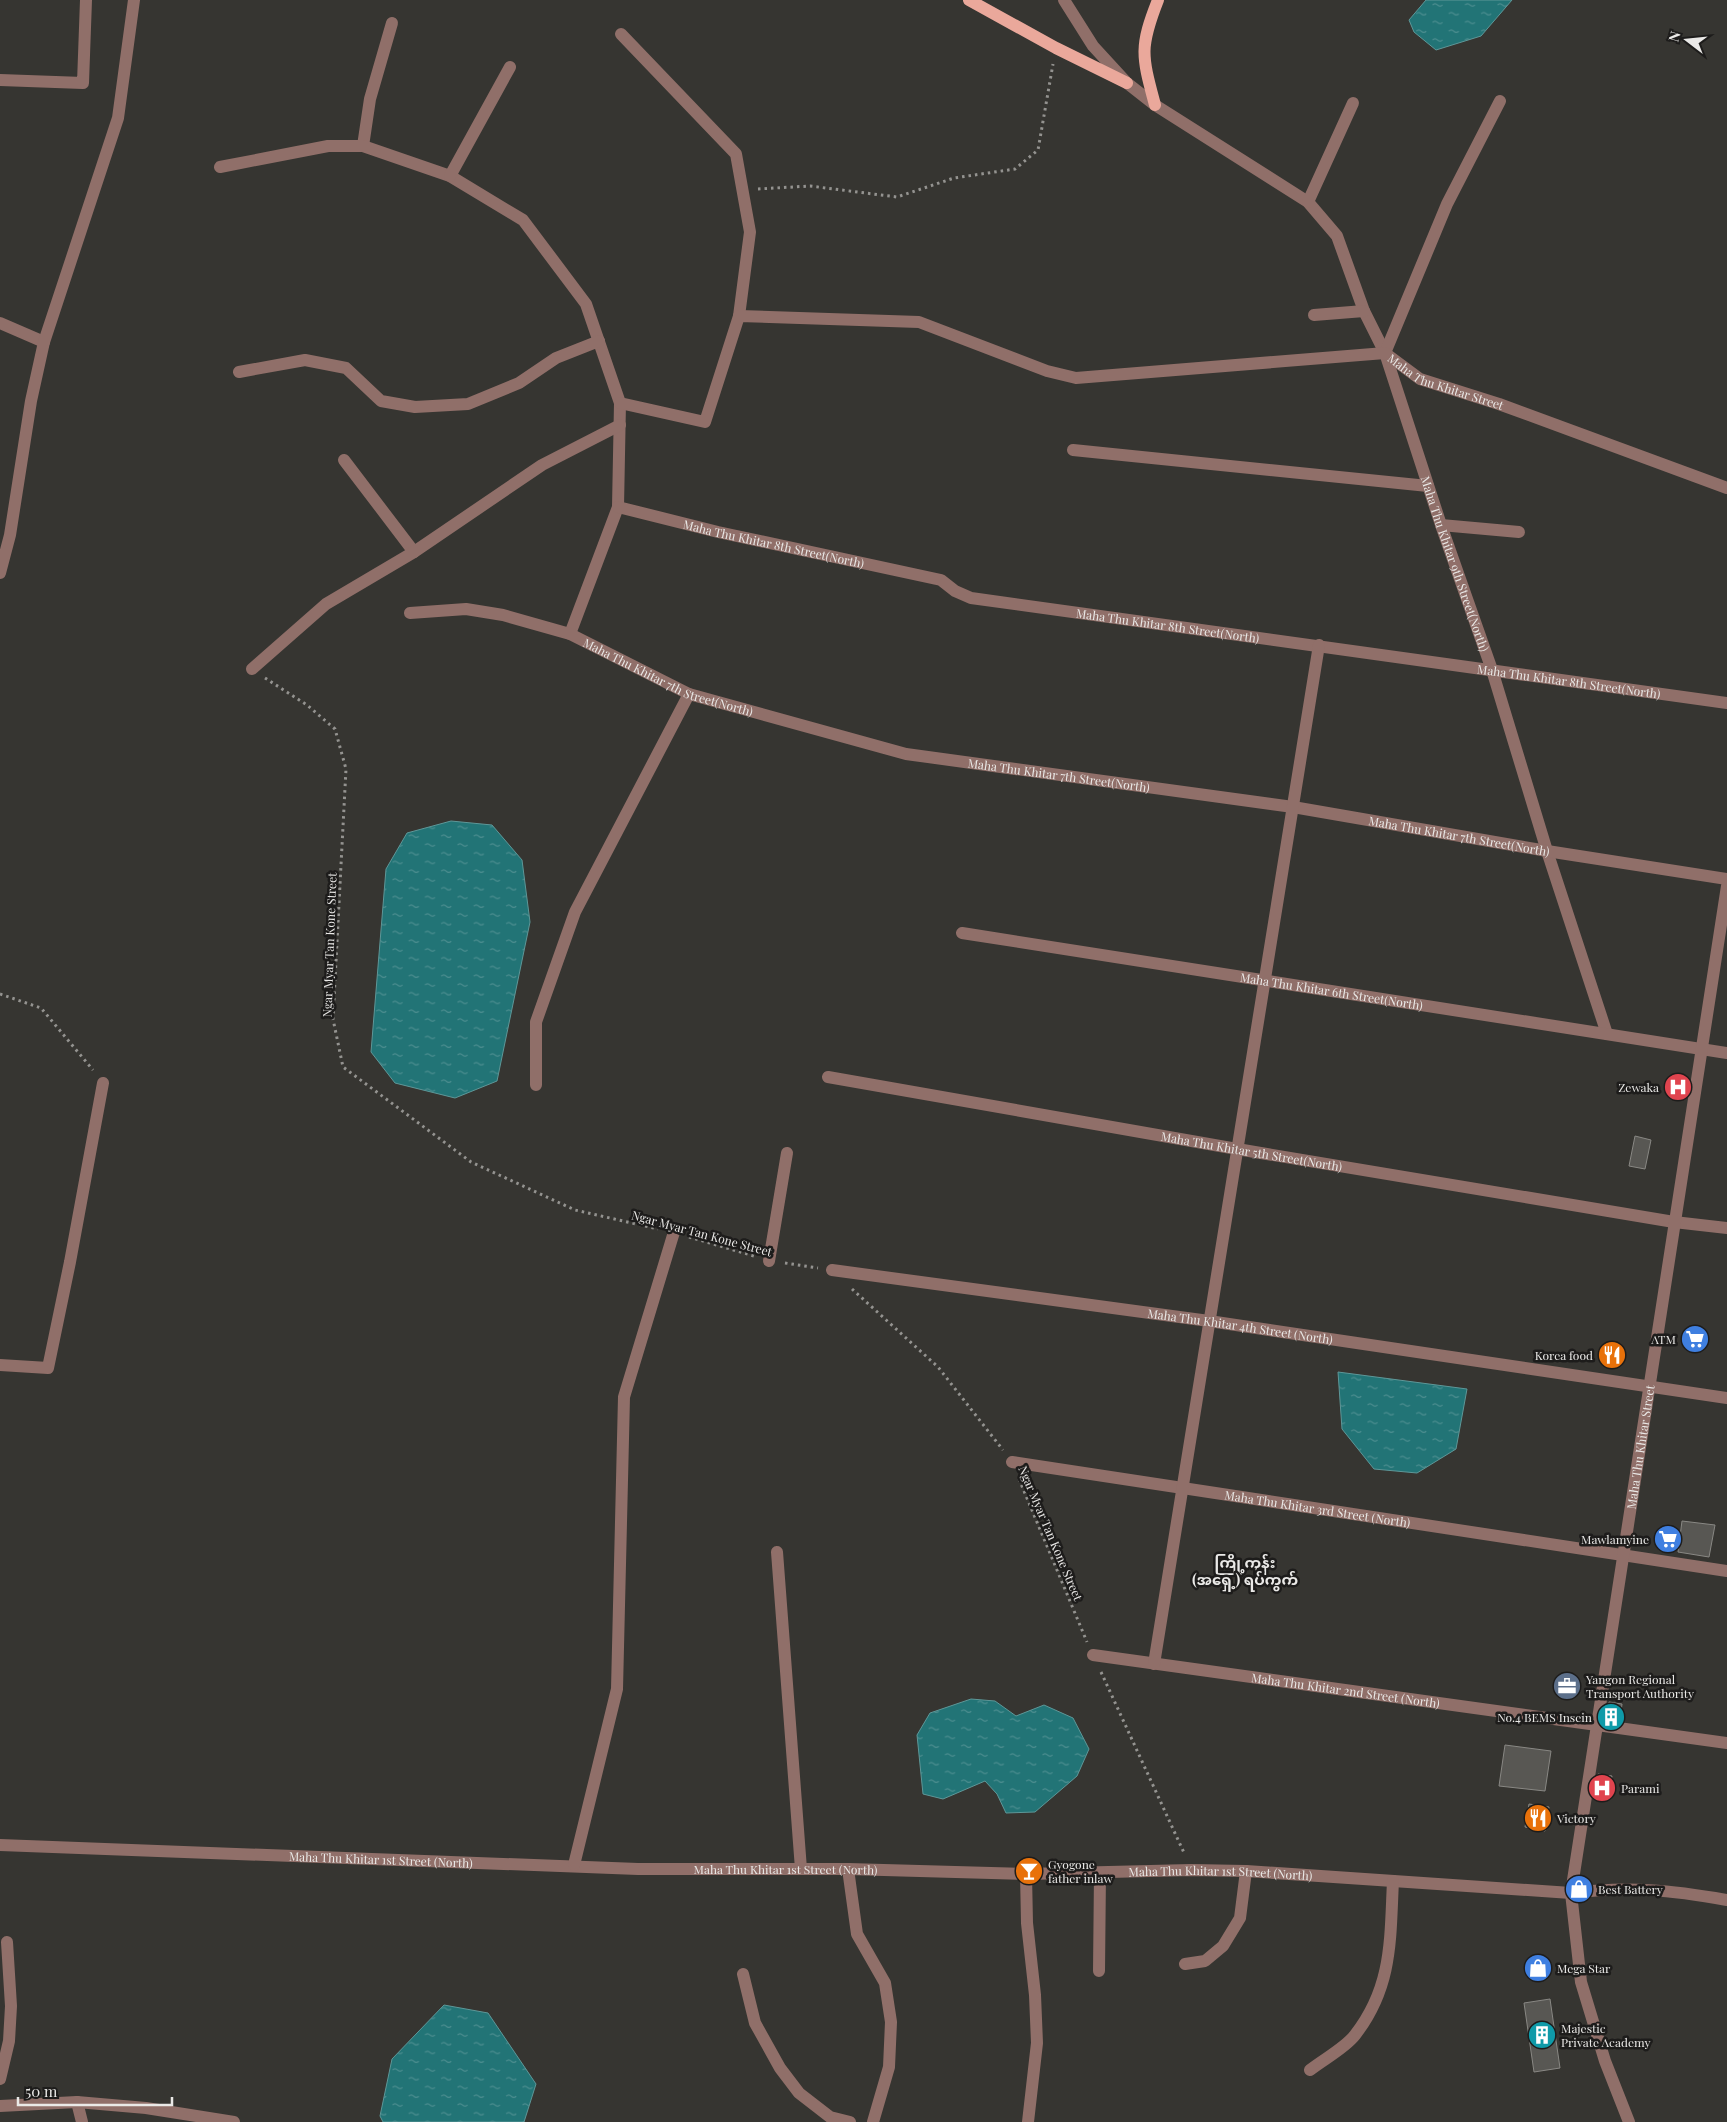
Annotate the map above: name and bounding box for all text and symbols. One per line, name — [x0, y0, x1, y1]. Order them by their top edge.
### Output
north arrow — [1662, 15, 1712, 65]
text: N — [1663, 29, 1685, 44]
street label: Maha Thu Khitar Street — [1385, 350, 1507, 413]
street label: Maha Thu Khitar 9th Street(North) — [1418, 474, 1493, 654]
street label: Maha Thu Khitar 8th Street(North) — [682, 516, 866, 571]
street label: Maha Thu Khitar 8th Street(North) — [1075, 605, 1260, 646]
street label: Maha Thu Khitar 7th Street(North) — [581, 634, 755, 719]
street label: Maha Thu Khitar 8th Street(North) — [1476, 660, 1661, 702]
street label: Maha Thu Khitar 7th Street(North) — [967, 755, 1151, 795]
street label: Maha Thu Khitar 7th Street(North) — [1367, 812, 1551, 859]
street label: Ngar Myar Tan Kone Street — [318, 872, 340, 1018]
street label: Maha Thu Khitar 6th Street(North) — [1239, 969, 1424, 1013]
hospital icon: Zewaka — [1663, 1072, 1693, 1102]
place label: Zewaka — [1618, 1079, 1659, 1095]
street label: Maha Thu Khitar 5th Street(North) — [1160, 1128, 1343, 1174]
street label: Ngar Myar Tan Kone Street — [630, 1207, 775, 1260]
street label: Maha Thu Khitar 4th Street (North) — [1147, 1305, 1334, 1347]
supermarket icon: ATM — [1680, 1324, 1710, 1354]
place label: ATM — [1650, 1331, 1676, 1347]
restaurant icon: Korea food — [1597, 1340, 1627, 1370]
place label: Korea food — [1535, 1347, 1593, 1363]
street label: Maha Thu Khitar Street — [1623, 1383, 1658, 1510]
street label: Ngar Myar Tan Kone Street — [1015, 1463, 1087, 1603]
street label: Maha Thu Khitar 3rd Street (North) — [1224, 1487, 1411, 1531]
supermarket icon: Mawlamyine — [1653, 1524, 1683, 1554]
place label: Mawlamyine — [1581, 1531, 1649, 1547]
district label: ကြို့ကုန်း (အရှေ့) ရပ်ကွက် — [1192, 1552, 1298, 1592]
street label: Maha Thu Khitar 2nd Street (North) — [1250, 1669, 1441, 1711]
office icon: Yangon Regional Transport Authority — [1552, 1671, 1582, 1701]
place label: Yangon Regional Transport Authority — [1585, 1671, 1694, 1701]
building icon: No.4 BEMS Insein — [1596, 1702, 1626, 1732]
place label: No.4 BEMS Insein — [1497, 1709, 1592, 1725]
hospital icon: Parami — [1587, 1773, 1617, 1803]
place label: Parami — [1621, 1780, 1660, 1796]
restaurant icon: Victory — [1523, 1803, 1553, 1833]
place label: Victory — [1556, 1810, 1596, 1826]
street label: Maha Thu Khitar 1st Street (North) — [289, 1848, 473, 1871]
bar icon: Gyogone father inlaw — [1014, 1856, 1044, 1886]
place label: Gyogone father inlaw — [1048, 1856, 1113, 1886]
street label: Maha Thu Khitar 1st Street (North) — [694, 1861, 878, 1878]
street label: Maha Thu Khitar 1st Street (North) — [1128, 1862, 1313, 1883]
shop icon: Best Battery — [1564, 1874, 1594, 1904]
place label: Best Battery — [1598, 1881, 1663, 1897]
shop icon: Mega Star — [1523, 1953, 1553, 1983]
place label: Mega Star — [1557, 1960, 1611, 1976]
building icon: Majestic Private Academy — [1527, 2020, 1557, 2050]
place label: Majestic Private Academy — [1561, 2020, 1651, 2050]
scale bar — [18, 2074, 171, 2106]
text: 50 m — [25, 2081, 58, 2101]

